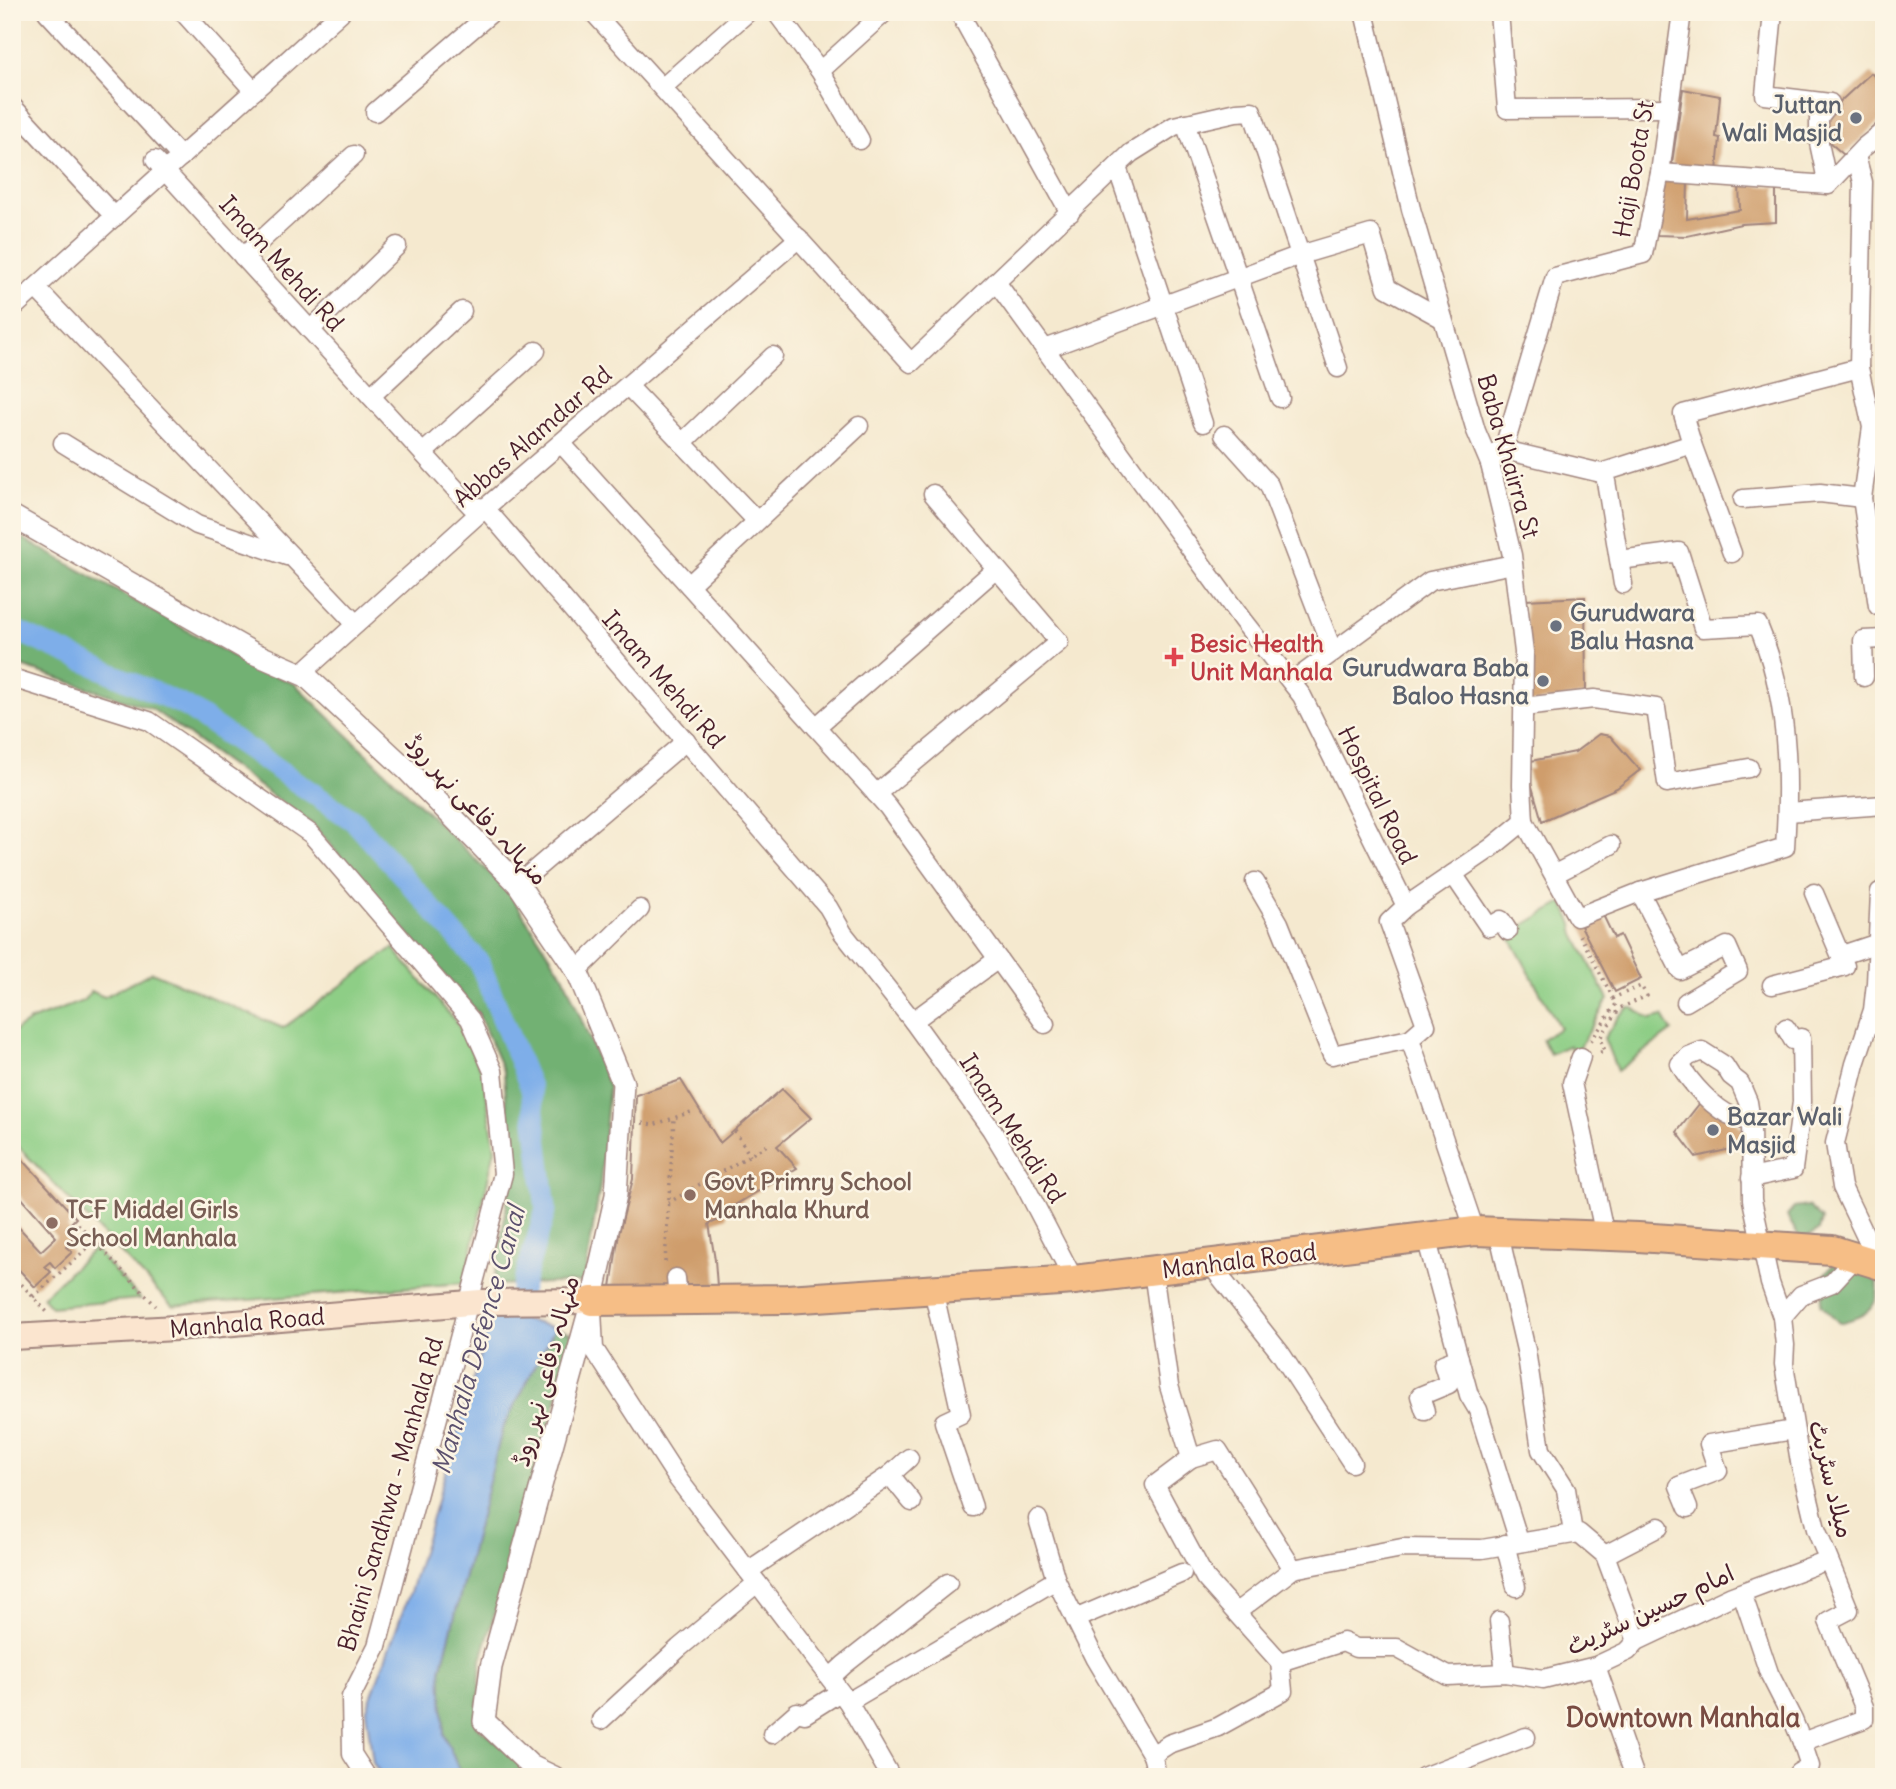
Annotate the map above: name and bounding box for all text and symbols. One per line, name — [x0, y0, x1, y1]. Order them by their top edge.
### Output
place label: Juttan Wali Masjid — [1722, 89, 1842, 147]
street label: Haji Boota St — [1606, 98, 1660, 240]
marker: Juttan Wali Masjid — [1848, 110, 1864, 126]
street label: Imam Mehdi Rd — [213, 189, 351, 337]
street label: Abbas Alamdar Rd — [447, 359, 617, 513]
street label: Baba Khairra St — [1471, 370, 1547, 542]
place label: Gurudwara Balu Hasna — [1570, 597, 1695, 655]
street label: Imam Mehdi Rd — [596, 604, 732, 754]
marker: Gurudwara Balu Hasna — [1548, 618, 1564, 634]
place label: Besic Health Unit Manhala — [1190, 628, 1333, 686]
marker: Besic Health Unit Manhala — [1164, 647, 1184, 667]
place label: Gurudwara Baba Baloo Hasna — [1342, 652, 1529, 710]
marker: Gurudwara Baba Baloo Hasna — [1535, 673, 1551, 689]
street label: Hospital Road — [1332, 721, 1424, 869]
street label: منہالہ دفاعی نہر روڈ — [398, 727, 555, 892]
street label: Imam Mehdi Rd — [953, 1048, 1073, 1208]
place label: Bazar Wali Masjid — [1727, 1101, 1842, 1159]
marker: Bazar Wali Masjid — [1705, 1122, 1721, 1138]
place label: Govt Primry School Manhala Khurd — [704, 1166, 912, 1224]
marker: Govt Primry School Manhala Khurd — [682, 1187, 698, 1203]
place label: TCF Middel Girls School Manhala — [66, 1194, 238, 1252]
water label: Manhala Defence Canal — [424, 1199, 533, 1478]
marker: TCF Middel Girls School Manhala — [44, 1215, 60, 1231]
street label: Manhala Road — [1160, 1236, 1318, 1284]
street label: منہالہ دفاعی نہر روڈ — [505, 1272, 586, 1470]
street label: Manhala Road — [168, 1300, 326, 1344]
street label: Bhaini Sandhwa - Manhala Rd — [331, 1334, 449, 1654]
street label: میلاد سٹریٹ — [1803, 1417, 1861, 1541]
street label: امام حسین سٹریٹ — [1561, 1557, 1740, 1665]
district label: Downtown Manhala — [1566, 1701, 1800, 1734]

